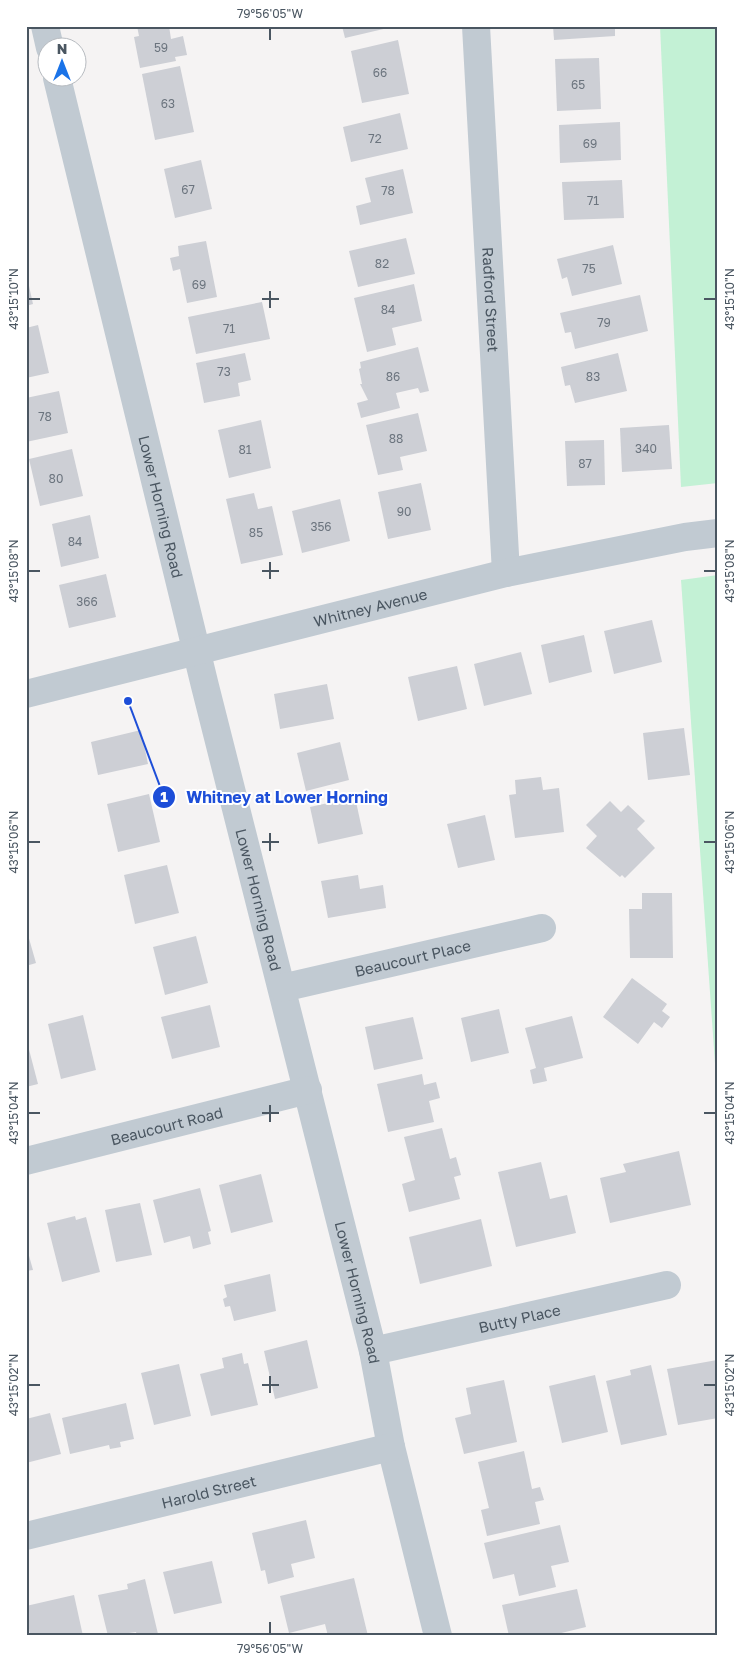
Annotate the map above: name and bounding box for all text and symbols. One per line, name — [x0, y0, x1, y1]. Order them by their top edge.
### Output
text: 79°56'05"W — [237, 6, 303, 21]
north arrow — [38, 38, 88, 88]
text: N — [57, 40, 67, 57]
house number: 59 — [154, 40, 168, 55]
house number: 66 — [373, 65, 387, 80]
house number: 65 — [571, 77, 585, 92]
house number: 63 — [161, 96, 175, 111]
house number: 72 — [368, 131, 382, 146]
house number: 69 — [583, 136, 597, 151]
house number: 67 — [181, 182, 195, 197]
house number: 78 — [381, 183, 395, 198]
house number: 71 — [587, 193, 599, 208]
street label: Radford Street — [479, 247, 503, 353]
house number: 82 — [375, 256, 389, 271]
house number: 75 — [582, 261, 596, 276]
text: 43°15'10"N — [6, 268, 21, 330]
text: 43°15'10"N — [722, 268, 737, 330]
house number: 69 — [192, 277, 206, 292]
house number: 84 — [381, 302, 395, 317]
house number: 79 — [597, 315, 611, 330]
house number: 71 — [223, 321, 235, 336]
house number: 73 — [217, 364, 231, 379]
house number: 86 — [386, 369, 400, 384]
house number: 83 — [586, 369, 600, 384]
house number: 78 — [38, 409, 52, 424]
house number: 88 — [389, 431, 403, 446]
street label: Lower Horning Road — [135, 433, 187, 580]
house number: 340 — [635, 441, 657, 456]
house number: 81 — [238, 442, 252, 457]
house number: 87 — [578, 456, 592, 471]
house number: 80 — [49, 471, 63, 486]
house number: 90 — [397, 504, 411, 519]
house number: 356 — [310, 519, 332, 534]
house number: 85 — [249, 525, 263, 540]
house number: 84 — [68, 534, 82, 549]
text: 43°15'08"N — [6, 539, 21, 603]
text: 43°15'08"N — [722, 539, 737, 603]
street label: Whitney Avenue — [312, 584, 429, 630]
house number: 366 — [76, 594, 98, 609]
callout: Whitney at Lower Horning — [151, 782, 398, 813]
text: 1 — [160, 787, 168, 805]
text: Whitney at Lower Horning — [186, 787, 388, 807]
text: 43°15'06"N — [6, 811, 21, 873]
text: 43°15'06"N — [722, 811, 737, 873]
street label: Lower Horning Road — [232, 826, 286, 973]
street label: Beaucourt Place — [353, 936, 473, 980]
text: 43°15'04"N — [6, 1081, 21, 1145]
text: 43°15'04"N — [722, 1081, 737, 1145]
street label: Beaucourt Road — [108, 1103, 225, 1148]
street label: Lower Horning Road — [332, 1219, 384, 1365]
street label: Butty Place — [477, 1300, 562, 1336]
text: 43°15'02"N — [6, 1354, 21, 1416]
text: 43°15'02"N — [722, 1354, 737, 1416]
street label: Harold Street — [160, 1471, 258, 1512]
text: 79°56'05"W — [237, 1641, 303, 1656]

